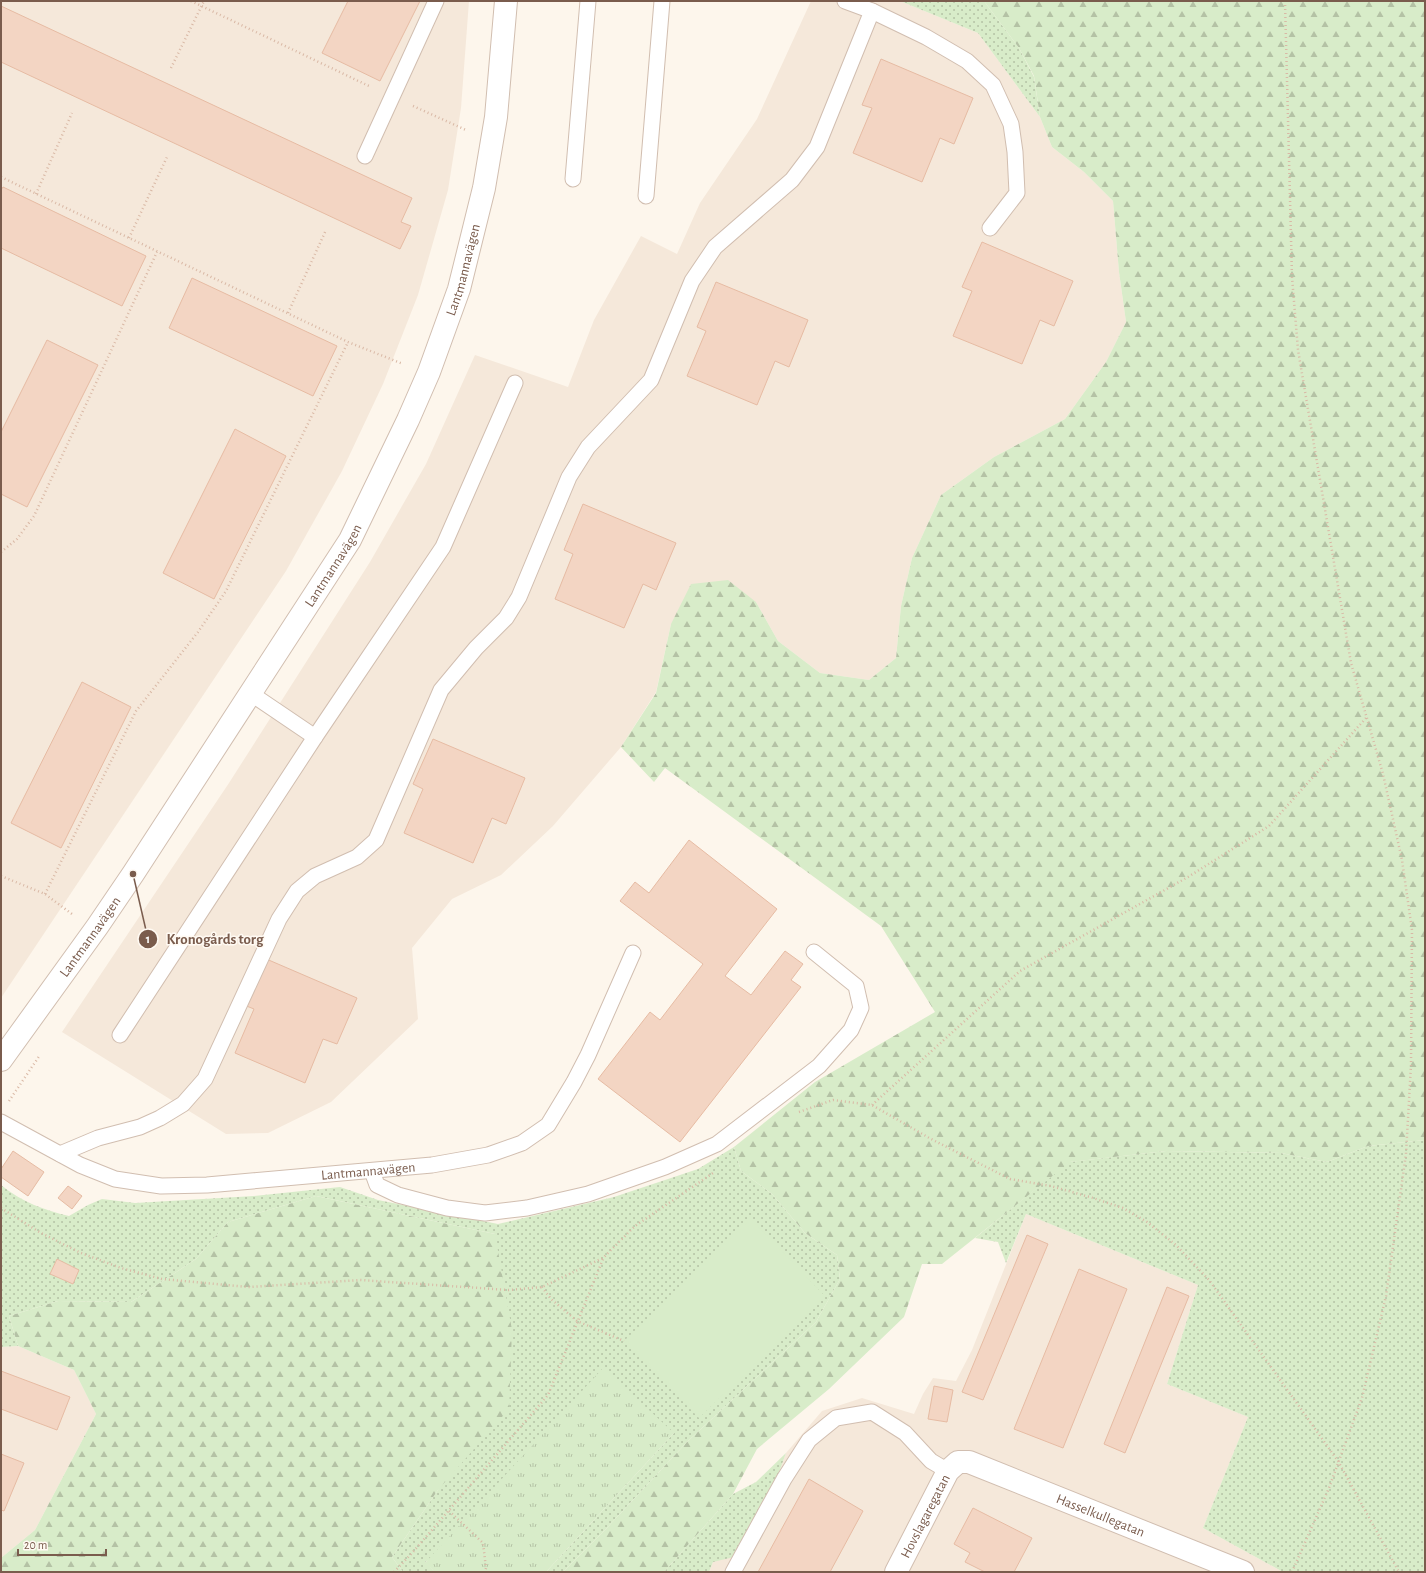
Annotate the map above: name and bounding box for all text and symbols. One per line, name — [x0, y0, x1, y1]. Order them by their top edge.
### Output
street label: Lantmannavägen — [444, 222, 483, 318]
street label: Lantmannavägen — [303, 522, 365, 610]
street label: Lantmannavägen — [57, 894, 123, 980]
callout: Kronogårds torg — [138, 925, 271, 952]
text: Kronogårds torg — [166, 932, 264, 947]
text: 1 — [146, 933, 150, 945]
street label: Lantmannavägen — [320, 1161, 416, 1183]
street label: Hovslagaregatan — [898, 1472, 953, 1561]
street label: Hasselkullegatan — [1054, 1492, 1147, 1540]
scale bar — [18, 1531, 106, 1557]
text: 20 m — [24, 1539, 47, 1551]

